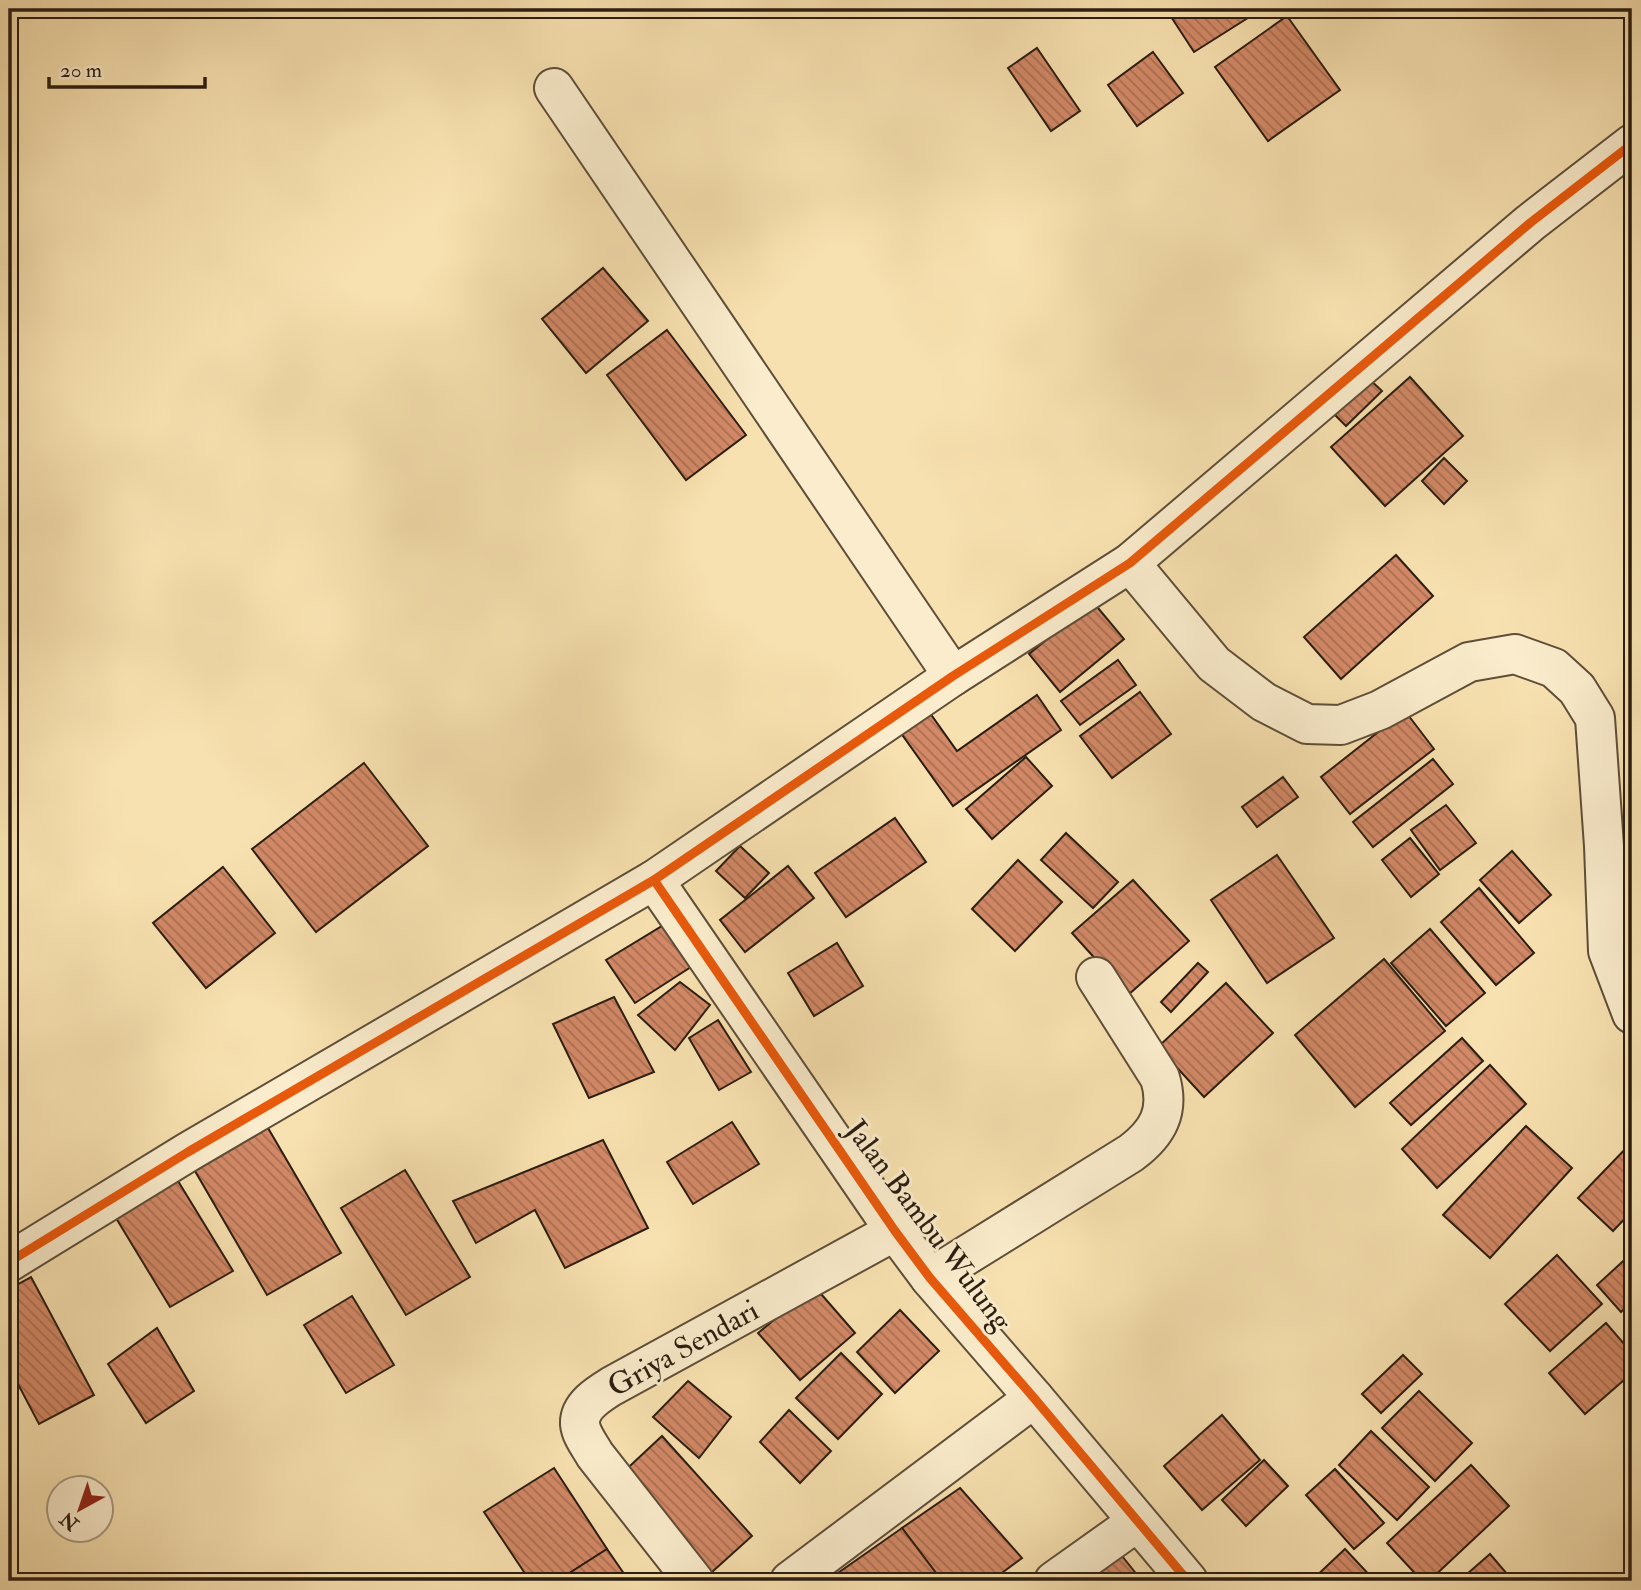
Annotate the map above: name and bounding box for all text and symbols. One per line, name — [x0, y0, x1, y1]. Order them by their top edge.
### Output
scale bar — [49, 46, 205, 90]
text: 20 m — [60, 57, 102, 84]
street label: Jalan Bambu Wulung — [837, 1112, 1021, 1339]
street label: Griya Sendari — [601, 1292, 765, 1405]
north arrow — [46, 1474, 116, 1544]
text: N — [55, 1506, 85, 1537]

